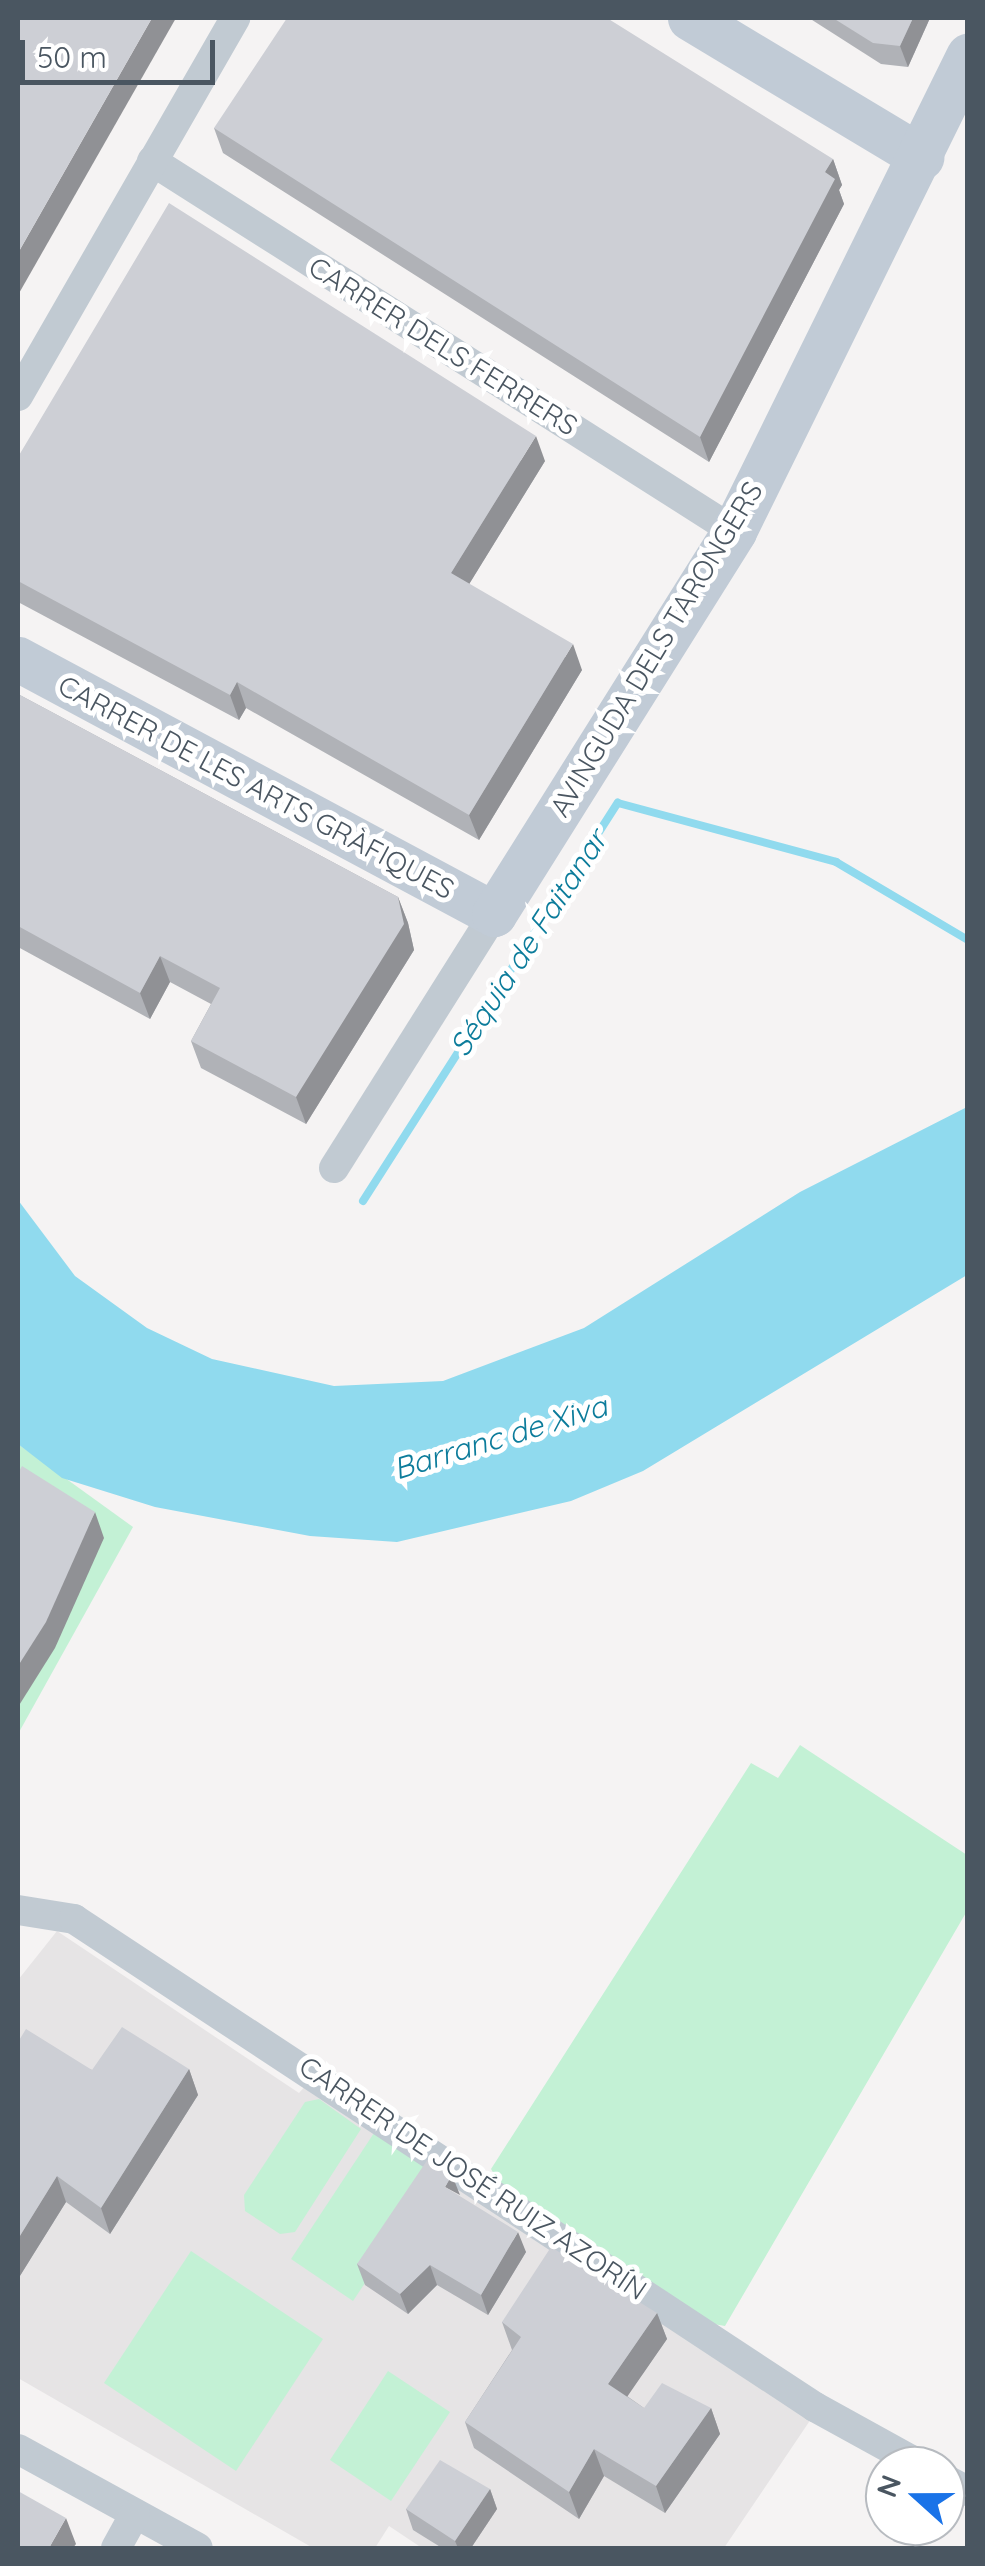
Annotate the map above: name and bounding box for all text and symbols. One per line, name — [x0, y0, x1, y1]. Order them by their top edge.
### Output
scale bar — [25, 20, 220, 82]
text: 50 m — [37, 38, 107, 76]
street label: CARRER DELS FERRERS — [303, 250, 583, 442]
street label: AVINGUDA DELS TARONGERS — [542, 475, 770, 823]
street label: CARRER DE LES ARTS GRÀFIQUES — [52, 668, 460, 906]
water label: Séquia de Faitanar — [442, 824, 614, 1062]
water label: Barranc de Xiva — [389, 1387, 611, 1487]
street label: CARRER DE JOSÉ RUIZ AZORÍN — [293, 2049, 653, 2307]
north arrow — [865, 2446, 965, 2546]
text: N — [868, 2470, 908, 2502]

